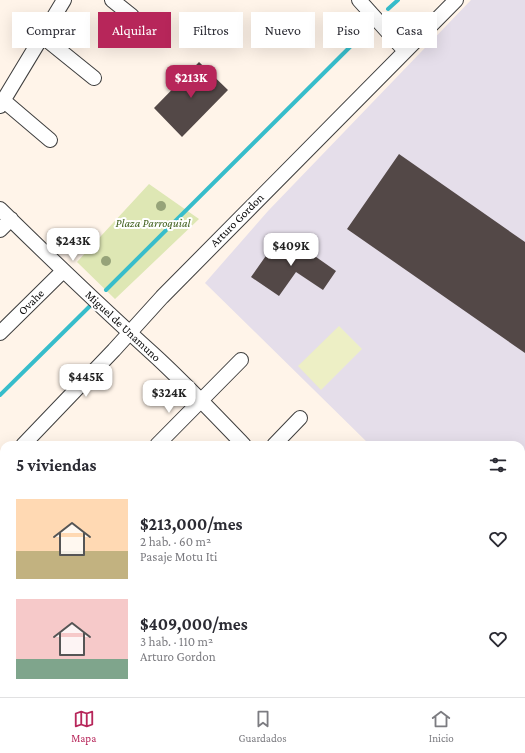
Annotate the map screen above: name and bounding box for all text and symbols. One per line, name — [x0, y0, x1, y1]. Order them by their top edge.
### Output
chip: Comprar — [12, 12, 90, 48]
chip: Alquilar — [98, 12, 171, 48]
chip: Filtros — [179, 12, 243, 48]
chip: Nuevo — [251, 12, 315, 48]
chip: Piso — [323, 12, 374, 48]
chip: Casa — [382, 12, 437, 48]
pin: $213K — [163, 65, 219, 99]
text: $213K — [175, 70, 207, 85]
street label: Arturo Gordon — [207, 190, 267, 250]
park label: Plaza Parroquial — [115, 216, 192, 230]
pin: $243K — [45, 228, 101, 262]
text: $243K — [56, 233, 90, 248]
pin: $409K — [263, 233, 319, 267]
text: $409K — [273, 238, 309, 253]
street label: Ovahe — [15, 286, 47, 318]
street label: Miguel de Unamuno — [82, 287, 164, 365]
pin: $445K — [58, 364, 114, 398]
text: $445K — [68, 369, 104, 384]
pin: $324K — [141, 380, 197, 414]
text: $324K — [152, 385, 186, 400]
icon: filters — [487, 454, 509, 476]
text: 5 viviendas — [16, 456, 96, 475]
icon: home — [48, 515, 96, 563]
text: $213,000/mes — [140, 515, 242, 534]
icon: heart — [487, 528, 509, 550]
text: 2 hab. · 60 m² — [140, 534, 211, 549]
text: Pasaje Motu Iti — [140, 549, 217, 564]
icon: home — [48, 615, 96, 663]
text: $409,000/mes — [140, 615, 248, 634]
icon: heart — [487, 628, 509, 650]
text: 3 hab. · 110 m² — [140, 634, 213, 649]
text: Arturo Gordon — [140, 649, 216, 664]
tab: Mapa — [71, 708, 96, 744]
tab: Guardados — [239, 708, 287, 744]
tab: Inicio — [429, 708, 454, 744]

